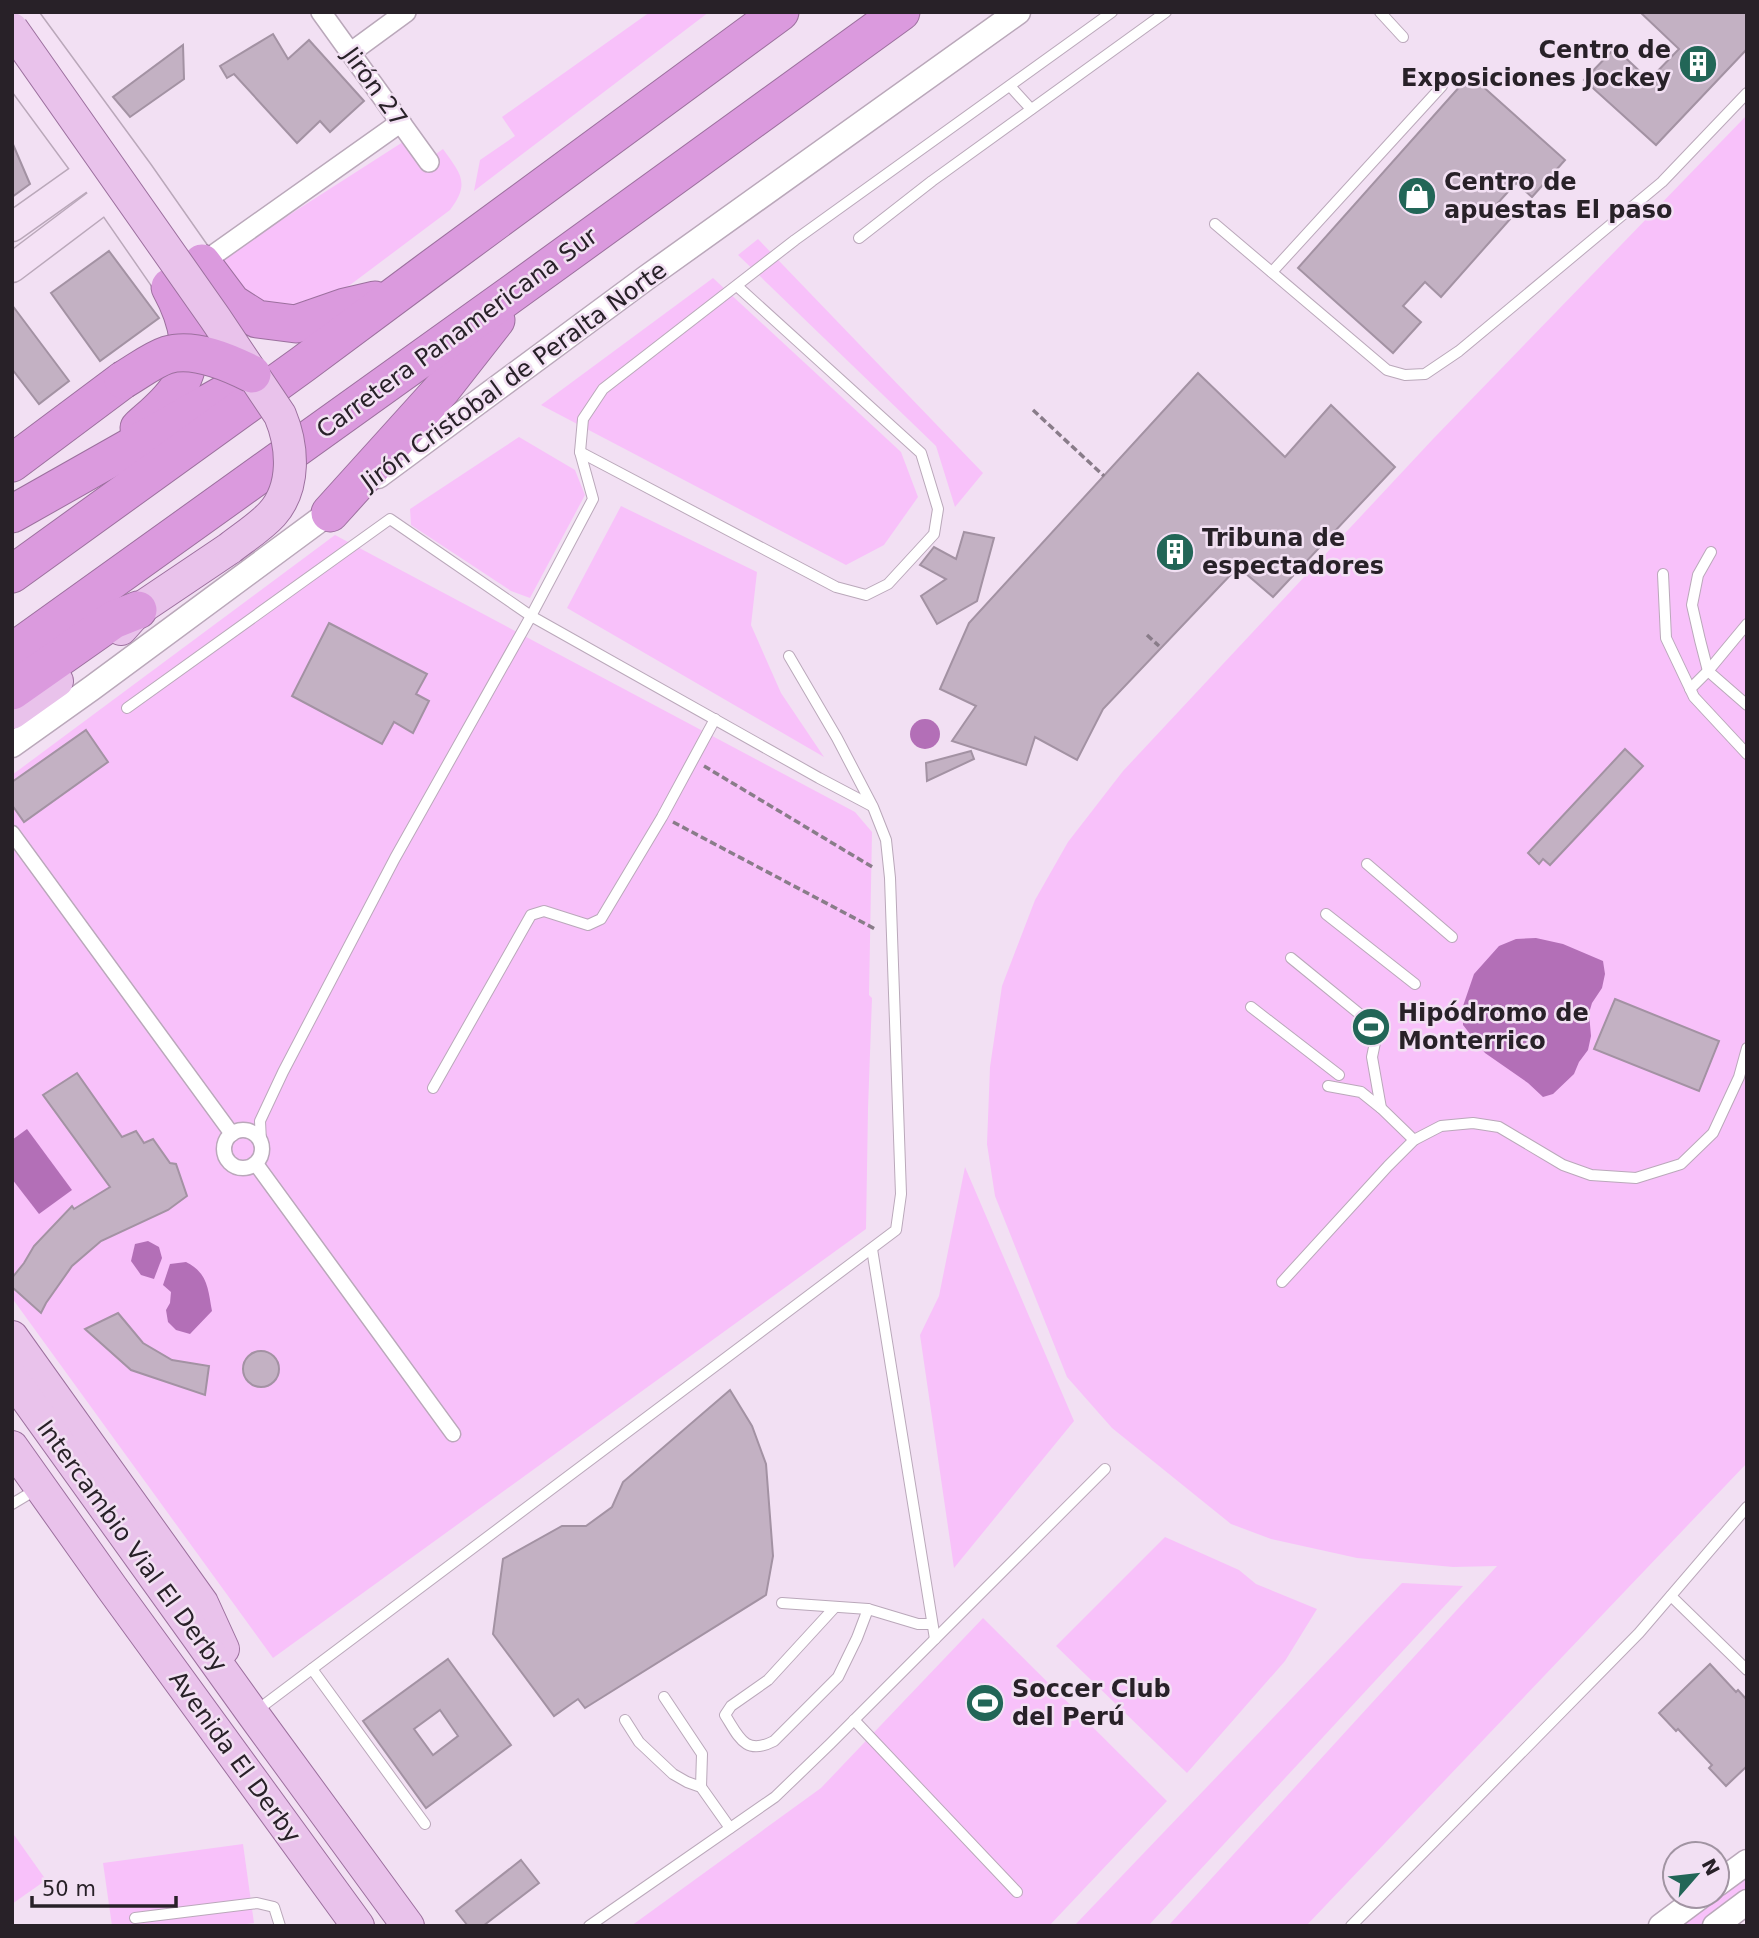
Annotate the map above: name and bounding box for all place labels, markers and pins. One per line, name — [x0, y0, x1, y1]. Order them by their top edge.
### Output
place label: Centro de Exposiciones Jockey — [1401, 36, 1671, 92]
building icon: Centro de Exposiciones Jockey — [1677, 43, 1719, 85]
place label: Centro de apuestas El paso — [1444, 168, 1672, 224]
shop icon: Centro de apuestas El paso — [1396, 175, 1438, 217]
place label: Tribuna de espectadores — [1202, 524, 1384, 580]
building icon: Tribuna de espectadores — [1154, 531, 1196, 573]
place label: Hipódromo de Monterrico — [1398, 999, 1589, 1055]
sports icon: Hipódromo de Monterrico — [1350, 1006, 1392, 1048]
place label: Soccer Club del Perú — [1012, 1675, 1171, 1731]
sports icon: Soccer Club del Perú — [964, 1682, 1006, 1724]

